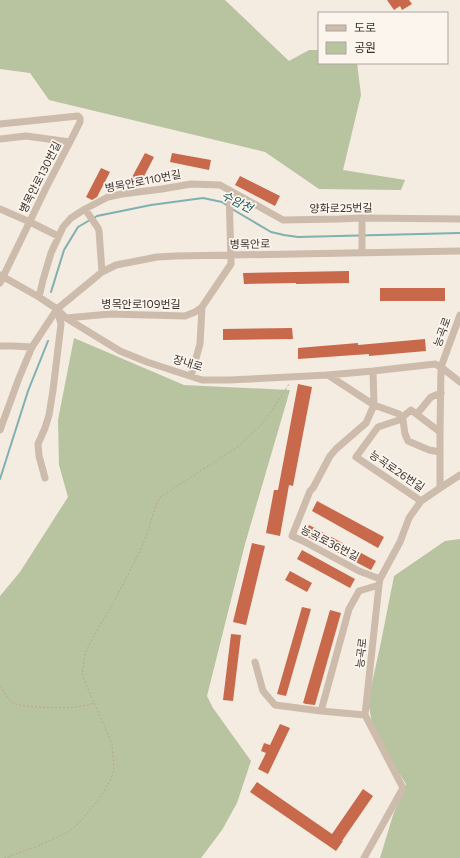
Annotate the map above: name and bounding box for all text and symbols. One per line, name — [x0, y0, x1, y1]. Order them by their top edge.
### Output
legend — [318, 12, 448, 64]
text: 도로 — [354, 20, 376, 34]
text: 공원 — [354, 40, 376, 54]
street label: 병목안로130번길 — [16, 139, 63, 215]
street label: 병목안로110번길 — [104, 167, 182, 194]
water label: 수암천 — [220, 187, 257, 216]
street label: 양화로25번길 — [309, 200, 373, 215]
street label: 병목안로 — [230, 237, 270, 250]
street label: 병목안로109번길 — [101, 297, 181, 310]
street label: 능곡로 — [430, 315, 453, 348]
street label: 장내로 — [172, 352, 205, 373]
street label: 능곡로26번길 — [367, 447, 427, 494]
street label: 능곡로36번길 — [299, 522, 361, 563]
street label: 능곡로 — [352, 637, 369, 669]

